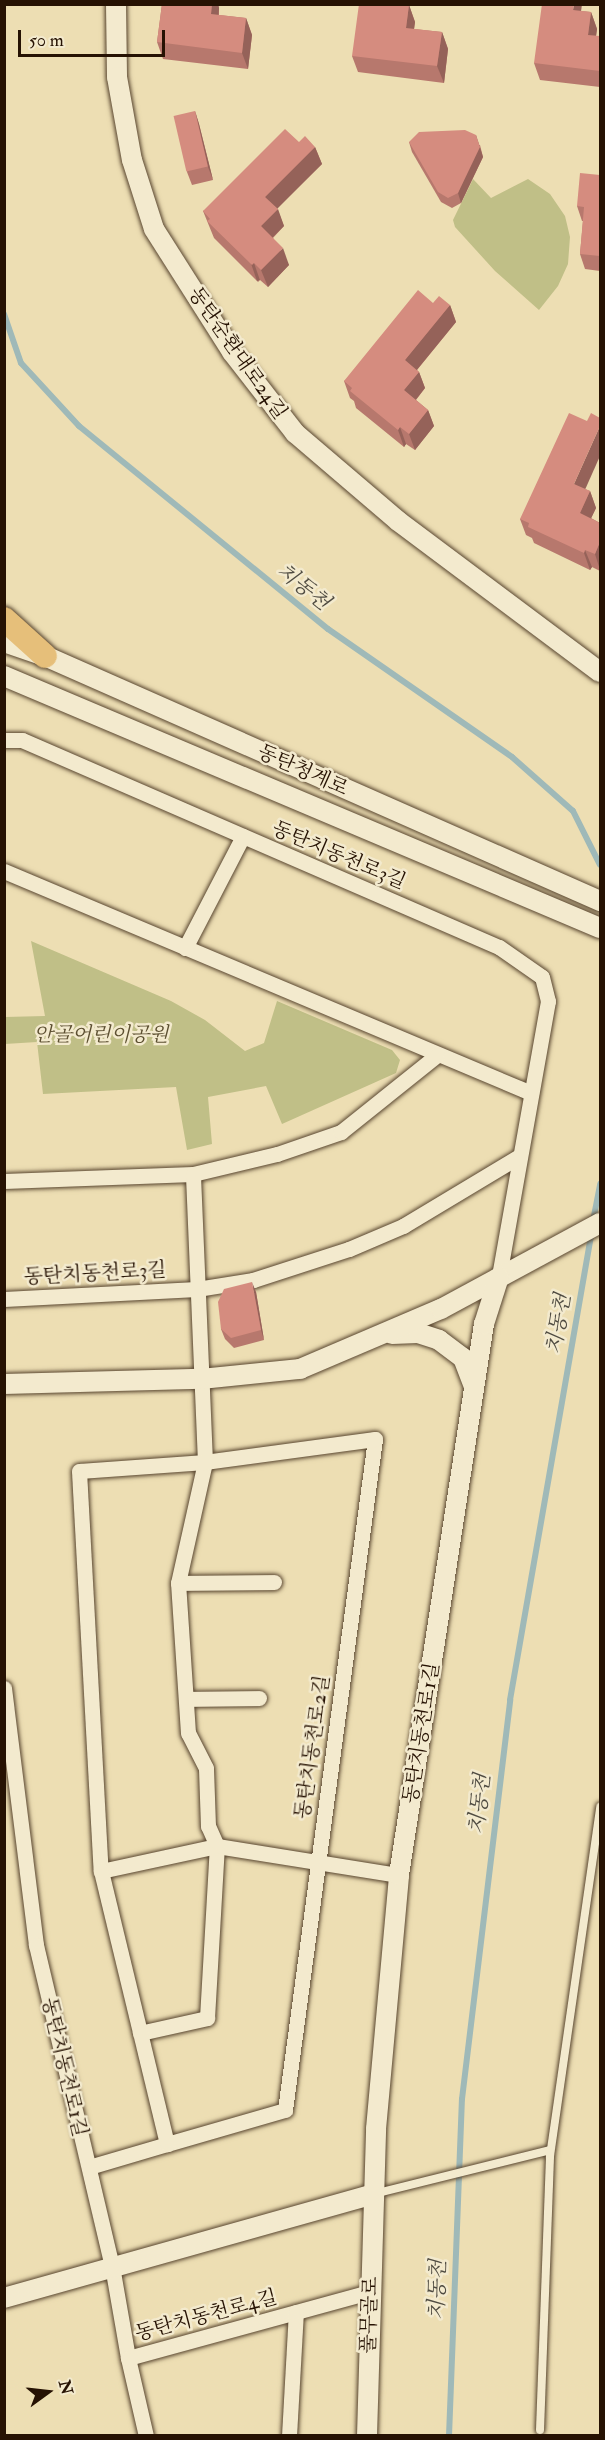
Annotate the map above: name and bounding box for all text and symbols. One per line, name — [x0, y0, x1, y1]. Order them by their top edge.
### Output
scale bar — [21, 18, 168, 56]
text: 50 m — [29, 29, 64, 52]
street label: 동탄순환대로24길 — [183, 282, 293, 424]
water label: 치동천 — [271, 558, 335, 616]
street label: 동탄청계로 — [254, 739, 352, 801]
street label: 동탄치동천로3길 — [269, 816, 409, 894]
park label: 안골어린이공원 — [33, 1022, 169, 1046]
street label: 동탄치동천로3길 — [23, 1257, 167, 1289]
water label: 치동천 — [541, 1292, 577, 1356]
street label: 동탄치동천로1길 — [398, 1661, 444, 1805]
street label: 동탄치동천로2길 — [290, 1673, 334, 1821]
water label: 치동천 — [464, 1772, 496, 1836]
street label: 동탄치동천로1길 — [37, 1995, 93, 2139]
water label: 치동천 — [424, 2259, 452, 2321]
street label: 풀무골로 — [356, 2276, 382, 2354]
street label: 동탄치동천로4길 — [132, 2285, 280, 2345]
north arrow — [18, 2362, 78, 2422]
text: N — [54, 2378, 77, 2397]

